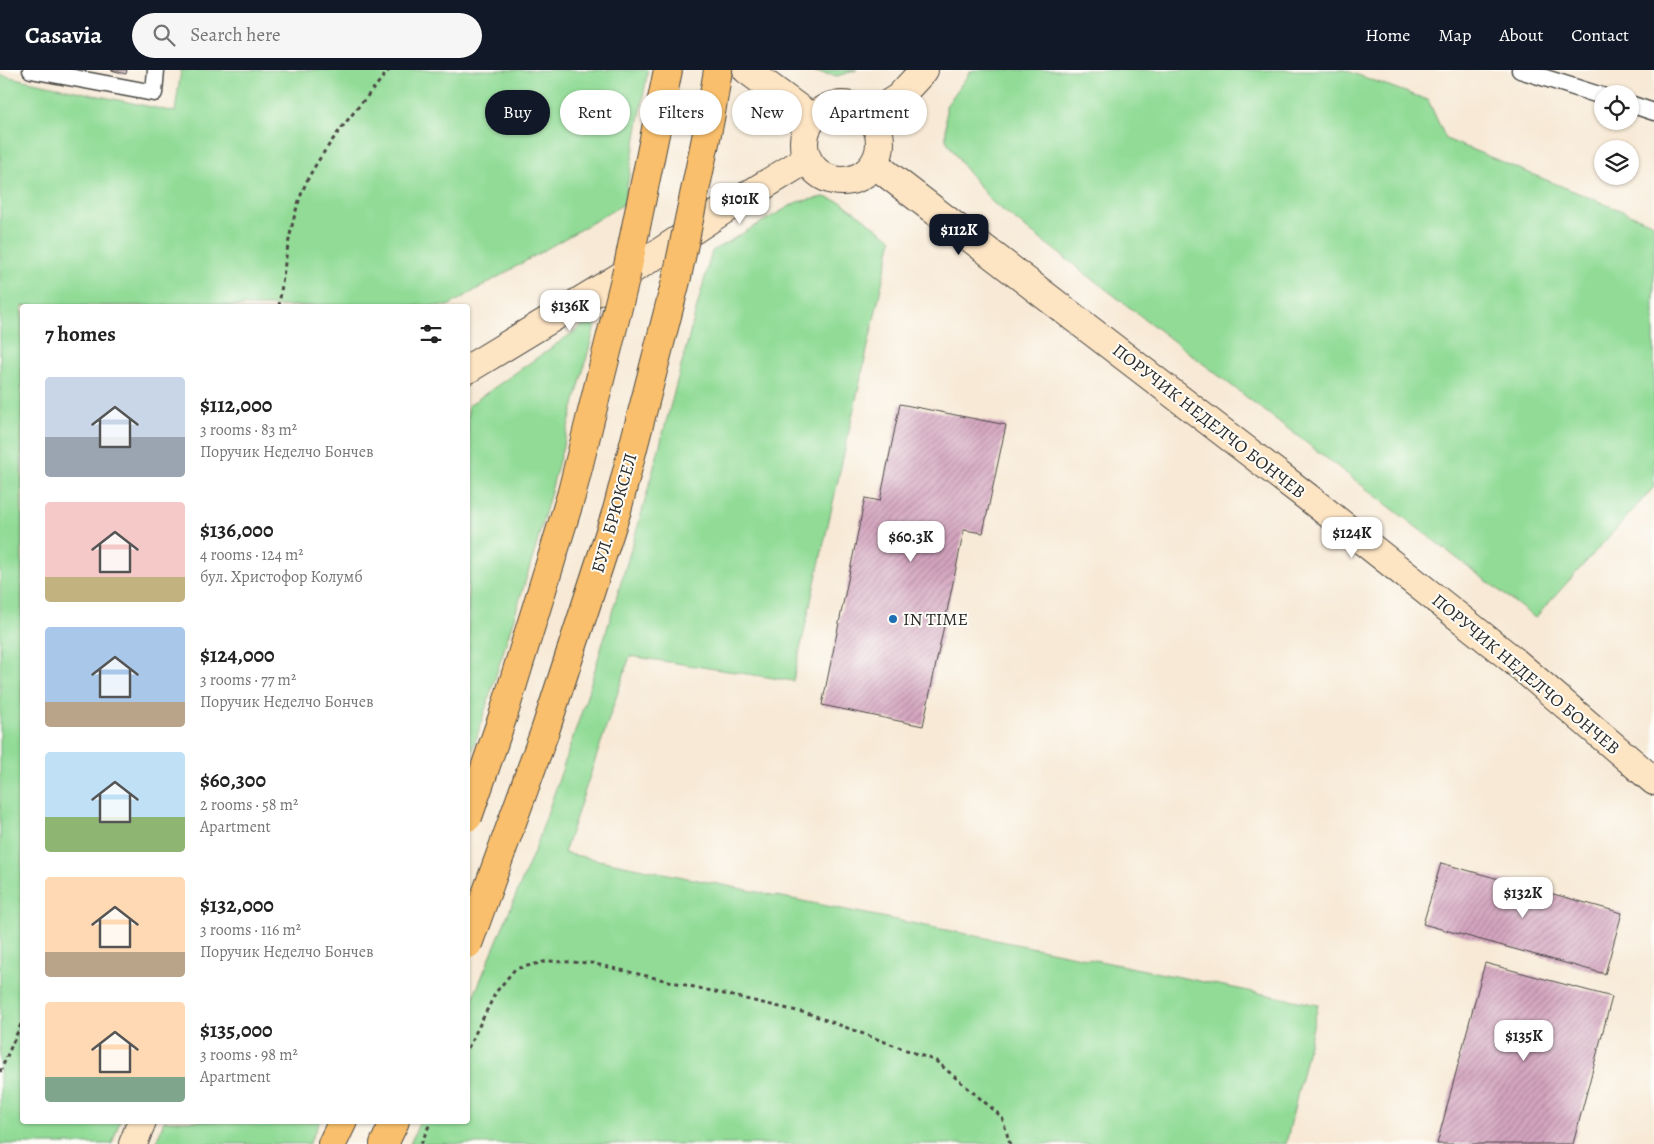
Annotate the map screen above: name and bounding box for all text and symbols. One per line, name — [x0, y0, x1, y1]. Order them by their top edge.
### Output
search box — [132, 13, 482, 58]
text: Casavia — [25, 19, 102, 51]
icon: search — [150, 21, 178, 49]
text: Search here — [190, 22, 281, 48]
text: Home — [1365, 23, 1410, 47]
text: Map — [1438, 23, 1471, 47]
text: About — [1499, 23, 1543, 47]
text: Contact — [1571, 23, 1629, 47]
map controls — [1594, 85, 1639, 185]
button: locate — [1594, 85, 1639, 130]
chip: Buy — [485, 90, 550, 135]
chip: Rent — [560, 90, 630, 135]
chip: Filters — [640, 90, 722, 135]
chip: New — [732, 90, 802, 135]
chip: Apartment — [812, 90, 927, 135]
button: layers — [1594, 140, 1639, 185]
pin: $101K — [705, 182, 775, 225]
text: $101K — [721, 188, 759, 210]
pin: $112K — [924, 214, 994, 256]
text: $112K — [940, 219, 978, 241]
pin: $136K — [535, 290, 605, 332]
text: $136K — [551, 295, 589, 317]
text: 7 homes — [45, 320, 116, 348]
icon: filters — [417, 320, 445, 348]
street label: ПОРУЧИК НЕДЕЛЧО БОНЧЕВ — [1108, 338, 1310, 504]
text: $112,000 — [200, 391, 272, 419]
icon: home — [85, 397, 145, 457]
text: 3 rooms · 83 m² — [200, 419, 297, 441]
text: Поручик Неделчо Бончев — [200, 441, 374, 463]
street label: БУЛ. БРЮКСЕЛ — [585, 450, 643, 576]
text: $136,000 — [200, 516, 273, 544]
pin: $124K — [1317, 516, 1387, 559]
pin: $60.3K — [870, 520, 952, 563]
icon: home — [85, 522, 145, 582]
text: $124K — [1333, 522, 1371, 544]
text: $60.3K — [889, 526, 933, 548]
text: 4 rooms · 124 m² — [200, 544, 304, 566]
text: бул. Христофор Колумб — [200, 566, 363, 588]
street label: ПОРУЧИК НЕДЕЛЧО БОНЧЕВ — [1427, 588, 1625, 760]
place label: IN TIME — [903, 607, 968, 631]
marker: IN TIME — [887, 613, 899, 625]
text: $124,000 — [200, 641, 275, 669]
icon: home — [85, 647, 145, 707]
text: 3 rooms · 77 m² — [200, 669, 296, 691]
text: Поручик Неделчо Бончев — [200, 691, 374, 713]
text: $60,300 — [200, 766, 266, 794]
icon: home — [85, 772, 145, 832]
text: 2 rooms · 58 m² — [200, 794, 298, 816]
text: Apartment — [200, 816, 271, 838]
pin: $132K — [1488, 876, 1558, 919]
text: $132K — [1504, 882, 1542, 904]
text: $132,000 — [200, 891, 274, 919]
icon: home — [85, 897, 145, 957]
text: 3 rooms · 116 m² — [200, 919, 301, 941]
text: Поручик Неделчо Бончев — [200, 941, 374, 963]
text: $135,000 — [200, 1016, 273, 1044]
pin: $135K — [1489, 1020, 1559, 1062]
icon: home — [85, 1022, 145, 1082]
text: $135K — [1505, 1025, 1543, 1047]
text: 3 rooms · 98 m² — [200, 1044, 298, 1066]
text: Apartment — [200, 1066, 271, 1088]

